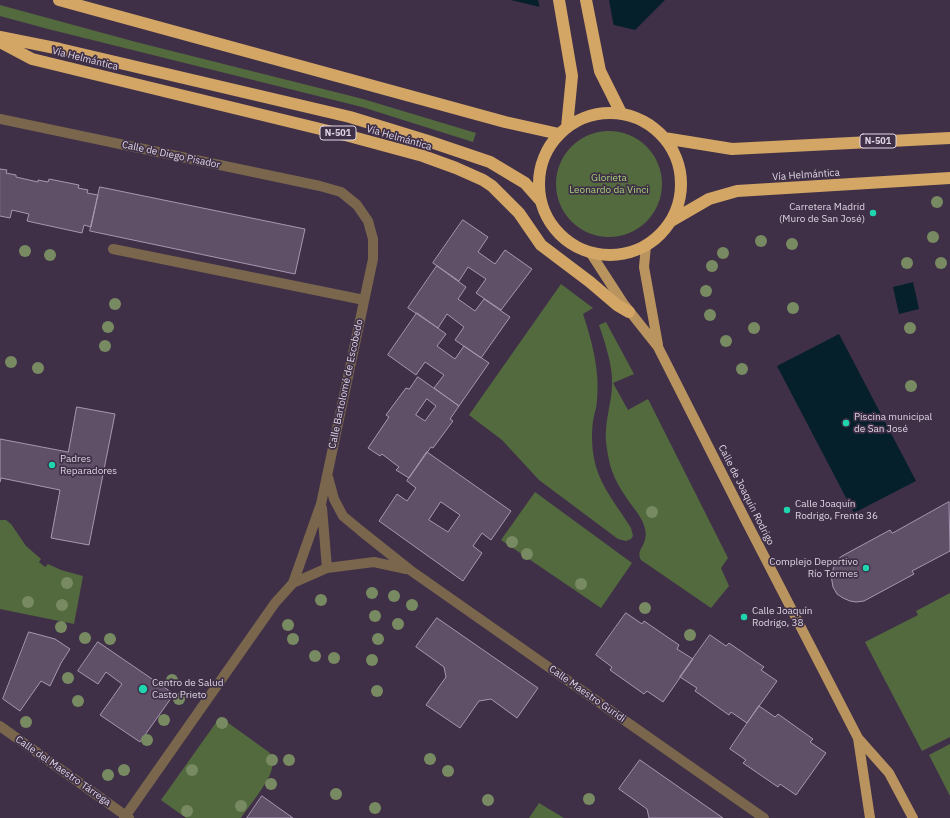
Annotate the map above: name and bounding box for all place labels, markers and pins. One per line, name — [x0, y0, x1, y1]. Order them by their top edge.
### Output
place label: Carretera Madrid (Muro de San José) — [779, 201, 865, 224]
marker: Carretera Madrid (Muro de San José) — [868, 208, 878, 218]
place label: Piscina municipal de San José — [854, 411, 932, 434]
marker: Piscina municipal de San José — [841, 418, 851, 428]
place label: Padres Reparadores — [60, 453, 117, 476]
marker: Padres Reparadores — [47, 460, 57, 470]
place label: Calle Joaquín Rodrigo, Frente 36 — [795, 498, 878, 522]
marker: Calle Joaquín Rodrigo, Frente 36 — [782, 505, 792, 515]
place label: Complejo Deportivo Río Tormes — [769, 556, 858, 580]
marker: Complejo Deportivo Río Tormes — [861, 563, 871, 573]
place label: Calle Joaquín Rodrigo, 38 — [752, 605, 812, 628]
marker: Calle Joaquín Rodrigo, 38 — [739, 612, 749, 622]
place label: Centro de Salud Casto Prieto — [152, 677, 223, 700]
marker: Centro de Salud Casto Prieto — [137, 683, 149, 695]

